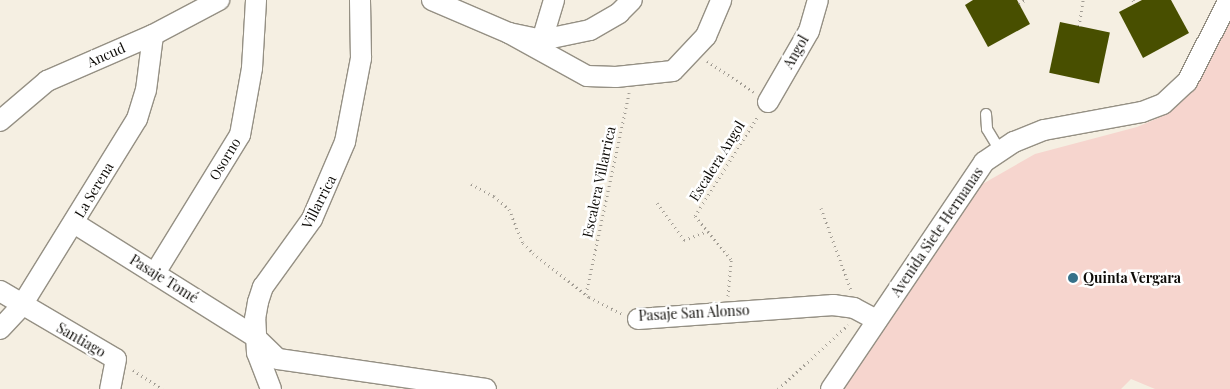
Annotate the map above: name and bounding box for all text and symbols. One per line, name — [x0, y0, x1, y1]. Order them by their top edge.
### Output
street label: Angol — [780, 32, 812, 72]
street label: Ancud — [84, 39, 128, 71]
street label: Escalera Angol — [685, 118, 749, 204]
street label: Escalera Villarrica — [579, 124, 619, 240]
street label: Osorno — [206, 135, 244, 183]
street label: La Serena — [71, 159, 117, 221]
street label: Avenida Siete Hermanas — [887, 164, 987, 300]
street label: Villarrica — [298, 172, 340, 232]
street label: Pasaje Tomé — [127, 251, 201, 307]
place label: Quinta Vergara — [1083, 270, 1182, 286]
marker: Quinta Vergara — [1067, 272, 1079, 284]
street label: Pasaje San Alonso — [638, 302, 750, 324]
street label: Santiago — [53, 319, 109, 361]

